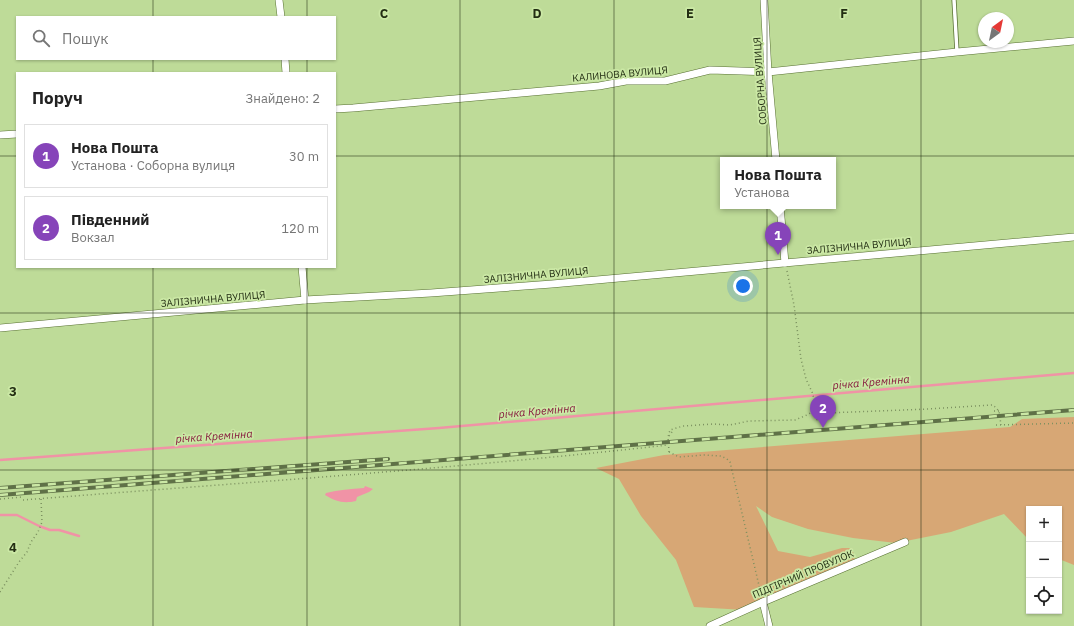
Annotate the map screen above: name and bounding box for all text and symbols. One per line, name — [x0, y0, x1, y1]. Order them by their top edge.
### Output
text: C — [380, 5, 389, 22]
text: D — [532, 5, 542, 22]
text: E — [686, 5, 694, 22]
text: F — [840, 5, 848, 22]
north arrow — [978, 12, 1014, 48]
search box — [16, 16, 336, 60]
icon: search — [30, 27, 52, 49]
text: Пошук — [62, 29, 109, 48]
street label: СОБОРНА ВУЛИЦЯ — [750, 37, 770, 125]
street label: КАЛИНОВА ВУЛИЦЯ — [572, 63, 668, 85]
text: Поруч — [32, 87, 83, 109]
text: Знайдено: 2 — [246, 90, 320, 107]
text: Нова Пошта — [71, 138, 159, 157]
text: 1 — [42, 148, 50, 165]
text: 30 m — [289, 148, 319, 165]
text: Установа · Соборна вулиця — [71, 157, 235, 174]
popup — [720, 157, 836, 209]
text: Нова Пошта — [734, 165, 822, 184]
text: Установа — [734, 184, 790, 201]
text: Південний — [71, 210, 150, 229]
text: 2 — [42, 220, 50, 237]
text: 120 m — [281, 220, 319, 237]
pin: 1 — [765, 222, 791, 255]
text: Вокзал — [71, 229, 115, 246]
street label: ЗАЛІЗНИЧНА ВУЛИЦЯ — [806, 235, 912, 257]
street label: ЗАЛІЗНИЧНА ВУЛИЦЯ — [483, 264, 589, 286]
your location — [733, 276, 753, 296]
street label: ЗАЛІЗНИЧНА ВУЛИЦЯ — [160, 288, 266, 310]
water label: річка Кремінна — [831, 372, 910, 392]
text: 3 — [9, 383, 17, 400]
pin: 2 — [810, 395, 836, 428]
water label: річка Кремінна — [497, 401, 576, 421]
water label: річка Кремінна — [174, 426, 253, 446]
map controls — [1026, 506, 1062, 614]
button: + — [1026, 506, 1062, 542]
text: 4 — [9, 539, 17, 556]
button: − — [1026, 542, 1062, 578]
street label: ПІДГІРНИЙ ПРОВУЛОК — [750, 547, 856, 601]
button: locate — [1026, 578, 1062, 614]

